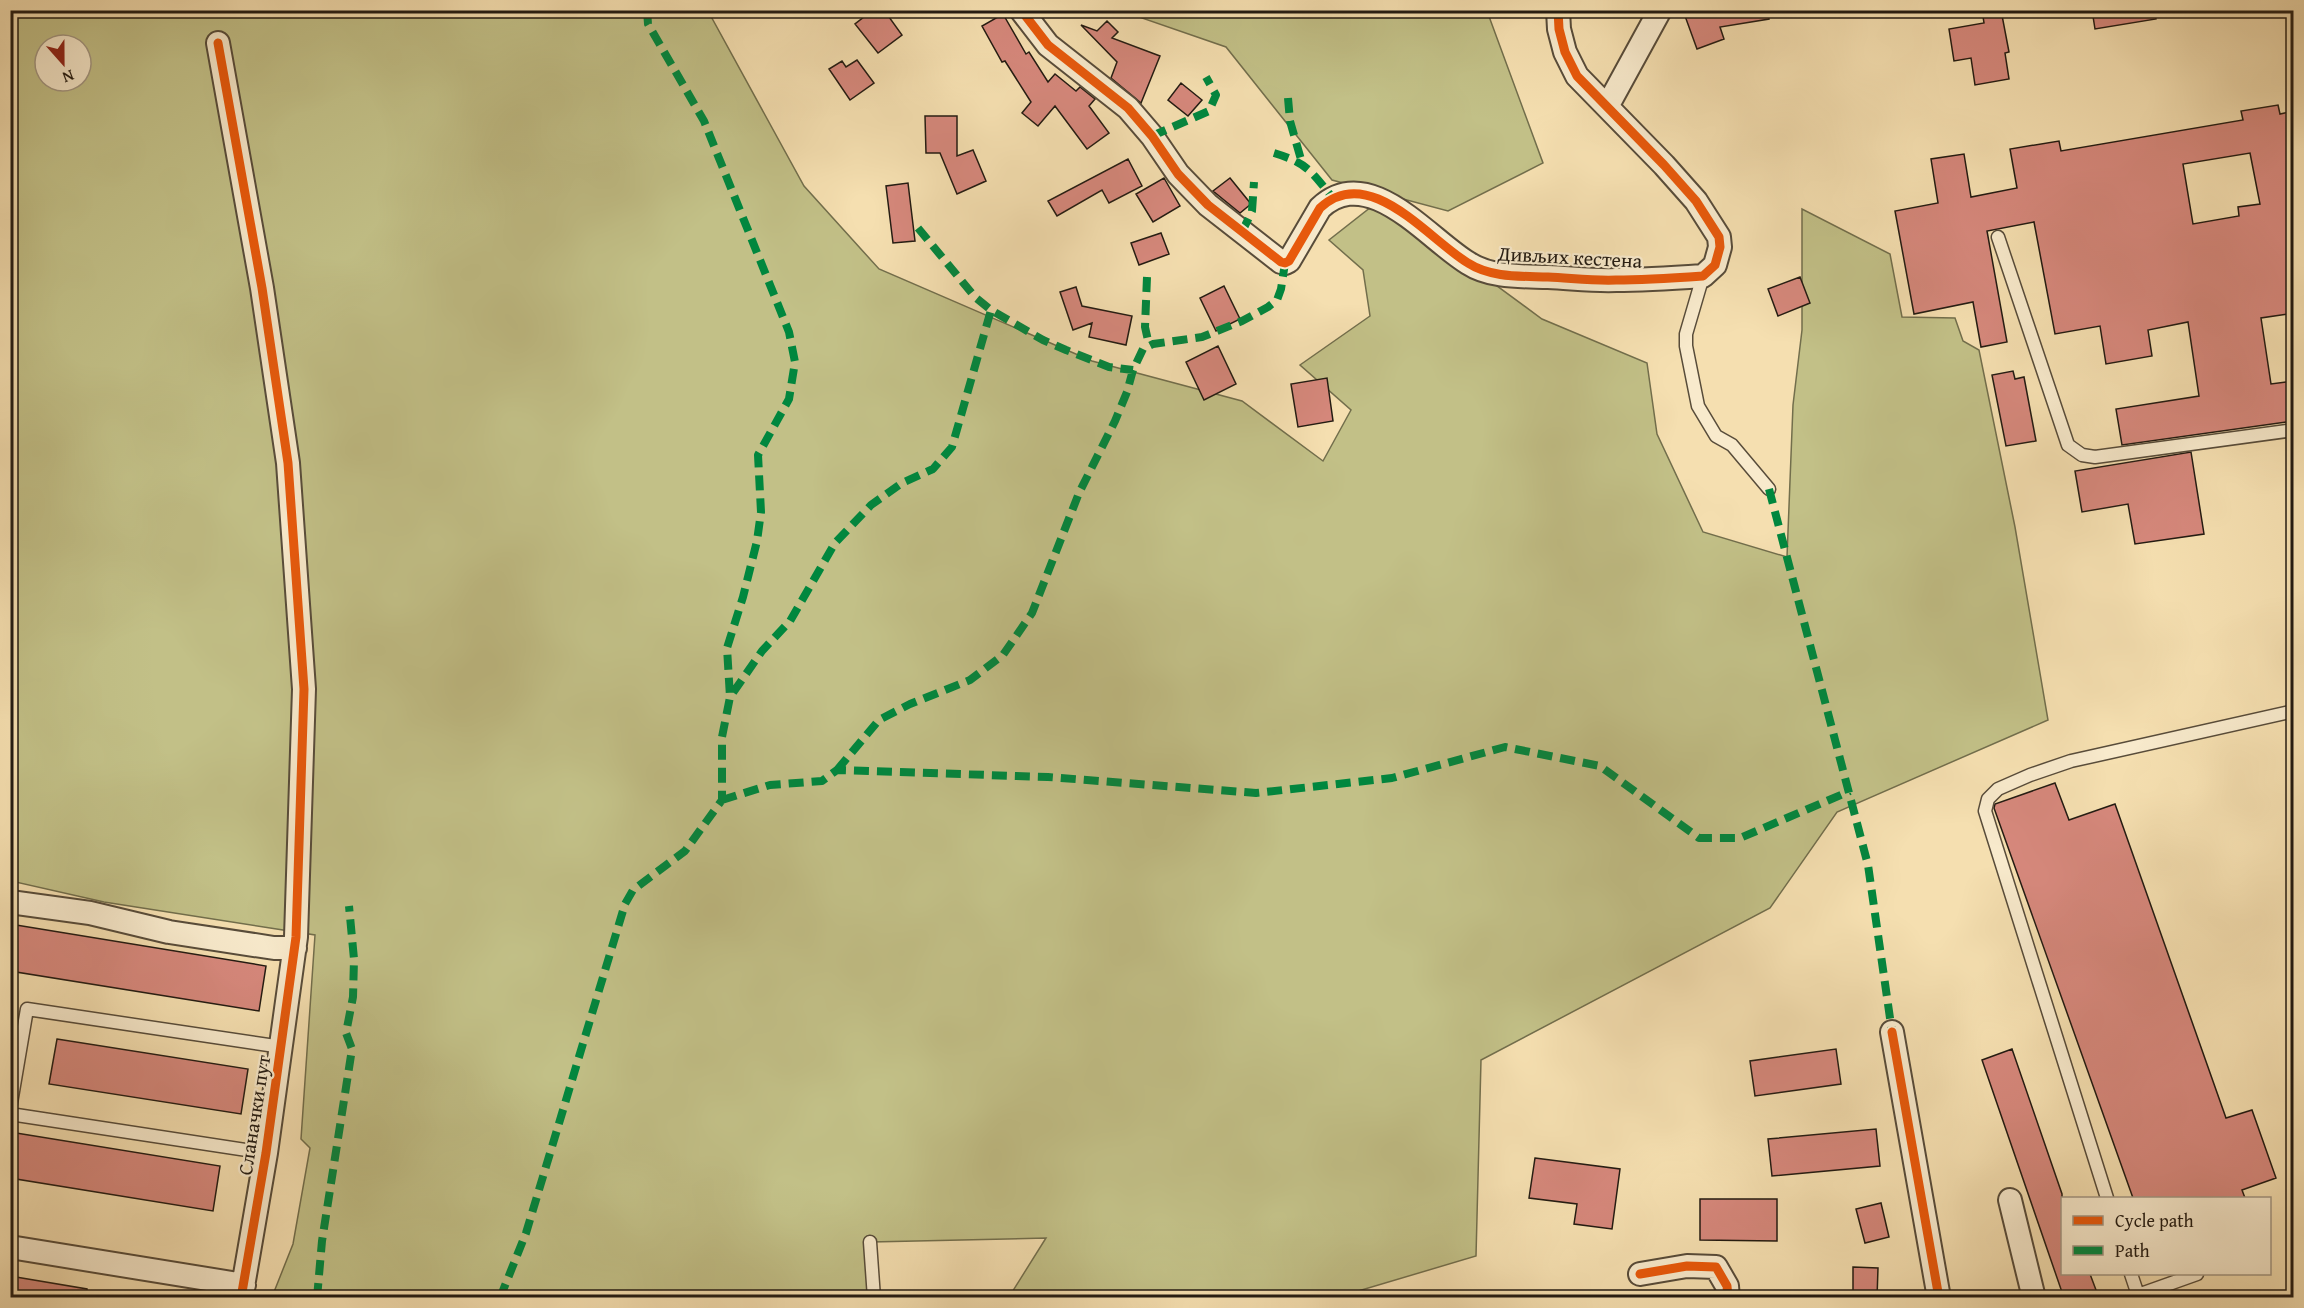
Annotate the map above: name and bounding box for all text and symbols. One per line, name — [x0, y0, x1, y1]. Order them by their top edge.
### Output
north arrow — [33, 33, 93, 93]
text: N — [59, 64, 78, 90]
street label: Дивљих кестена — [1496, 238, 1643, 275]
street label: Сланачки пут — [230, 1053, 277, 1177]
legend — [2061, 1197, 2271, 1275]
text: Cycle path — [2115, 1207, 2194, 1234]
text: Path — [2115, 1237, 2150, 1264]

